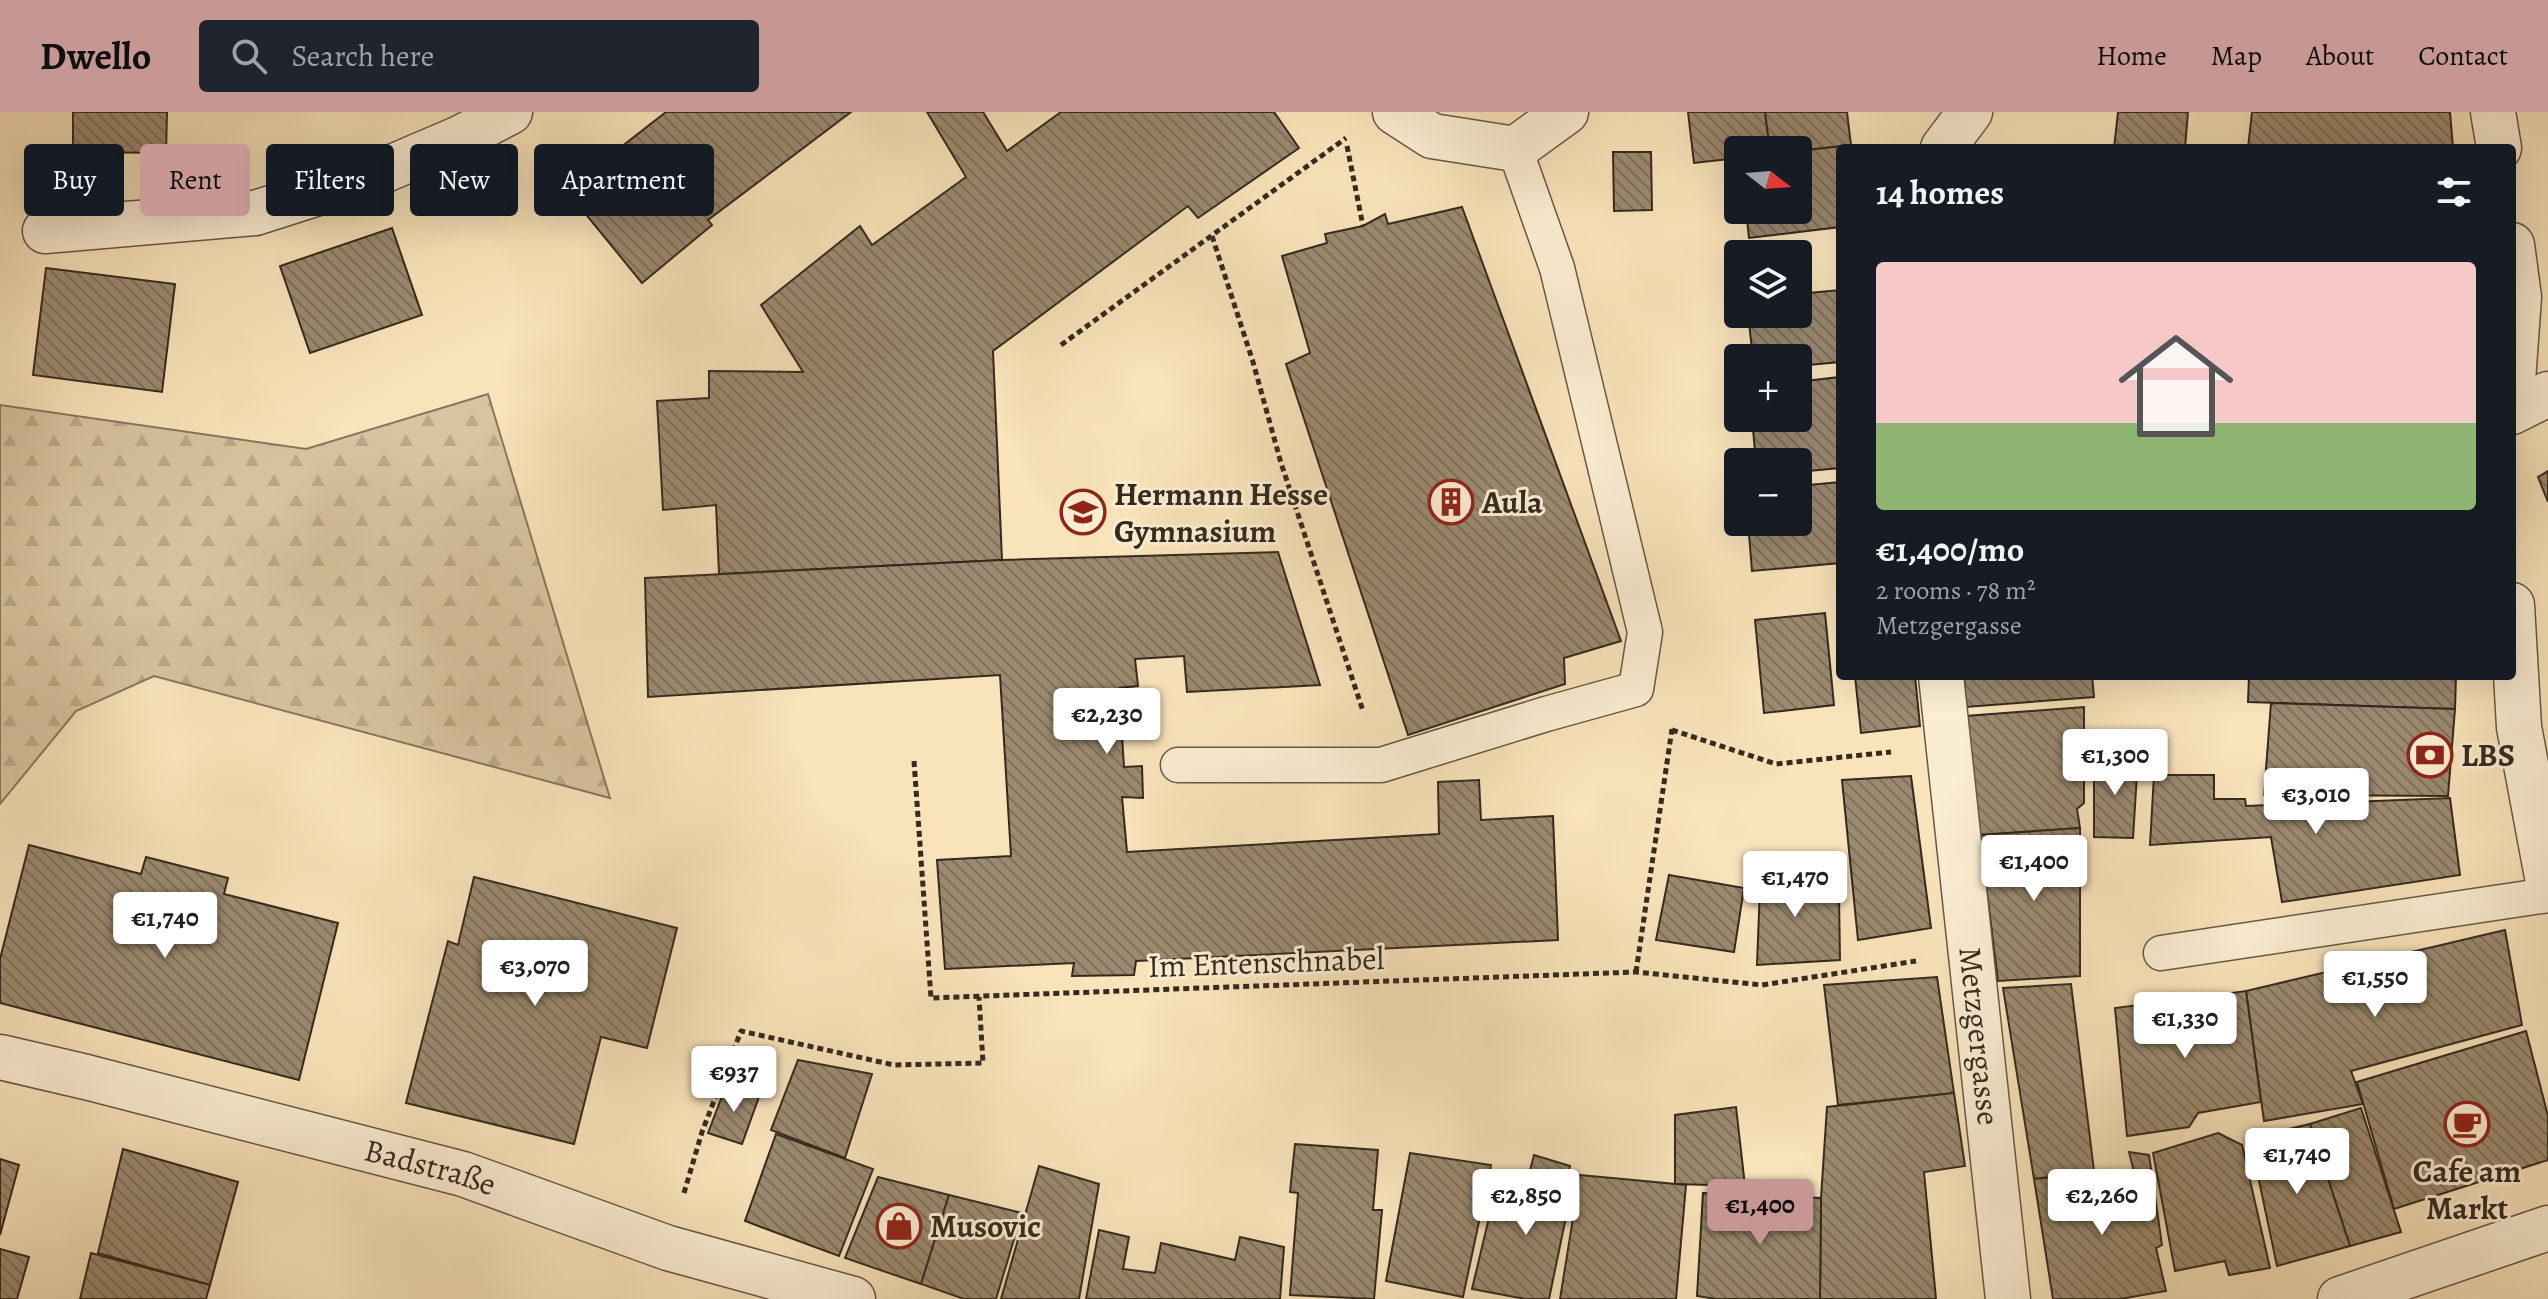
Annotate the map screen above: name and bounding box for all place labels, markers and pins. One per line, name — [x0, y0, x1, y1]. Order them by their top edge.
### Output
place label: Hermann Hesse Gymnasium — [1114, 472, 1328, 553]
building icon: Aula — [1427, 478, 1475, 526]
place label: Aula — [1481, 480, 1543, 524]
school or university icon: Hermann Hesse Gymnasium — [1059, 488, 1107, 536]
pin: €2,230 — [1042, 688, 1172, 756]
pin: €1,300 — [2050, 729, 2180, 797]
bank icon: LBS — [2406, 731, 2454, 779]
place label: LBS — [2461, 733, 2515, 777]
pin: €3,010 — [2251, 768, 2381, 836]
pin: €1,400 — [1969, 835, 2099, 903]
pin: €1,470 — [1730, 851, 1860, 919]
pin: €1,740 — [100, 892, 230, 960]
pin: €3,070 — [470, 940, 600, 1008]
pin: €1,550 — [2310, 951, 2440, 1019]
pin: €1,330 — [2120, 992, 2250, 1060]
pin: €937 — [687, 1046, 781, 1114]
cafe icon: Cafe am Markt — [2443, 1100, 2491, 1148]
pin: €1,740 — [2232, 1128, 2362, 1196]
place label: Cafe am Markt — [2413, 1149, 2521, 1230]
pin: €2,850 — [1461, 1169, 1591, 1237]
pin: €2,260 — [2037, 1169, 2167, 1237]
pin: €1,400 — [1695, 1179, 1825, 1247]
shop icon: Musovic — [875, 1202, 923, 1250]
place label: Musovic — [930, 1204, 1041, 1248]

